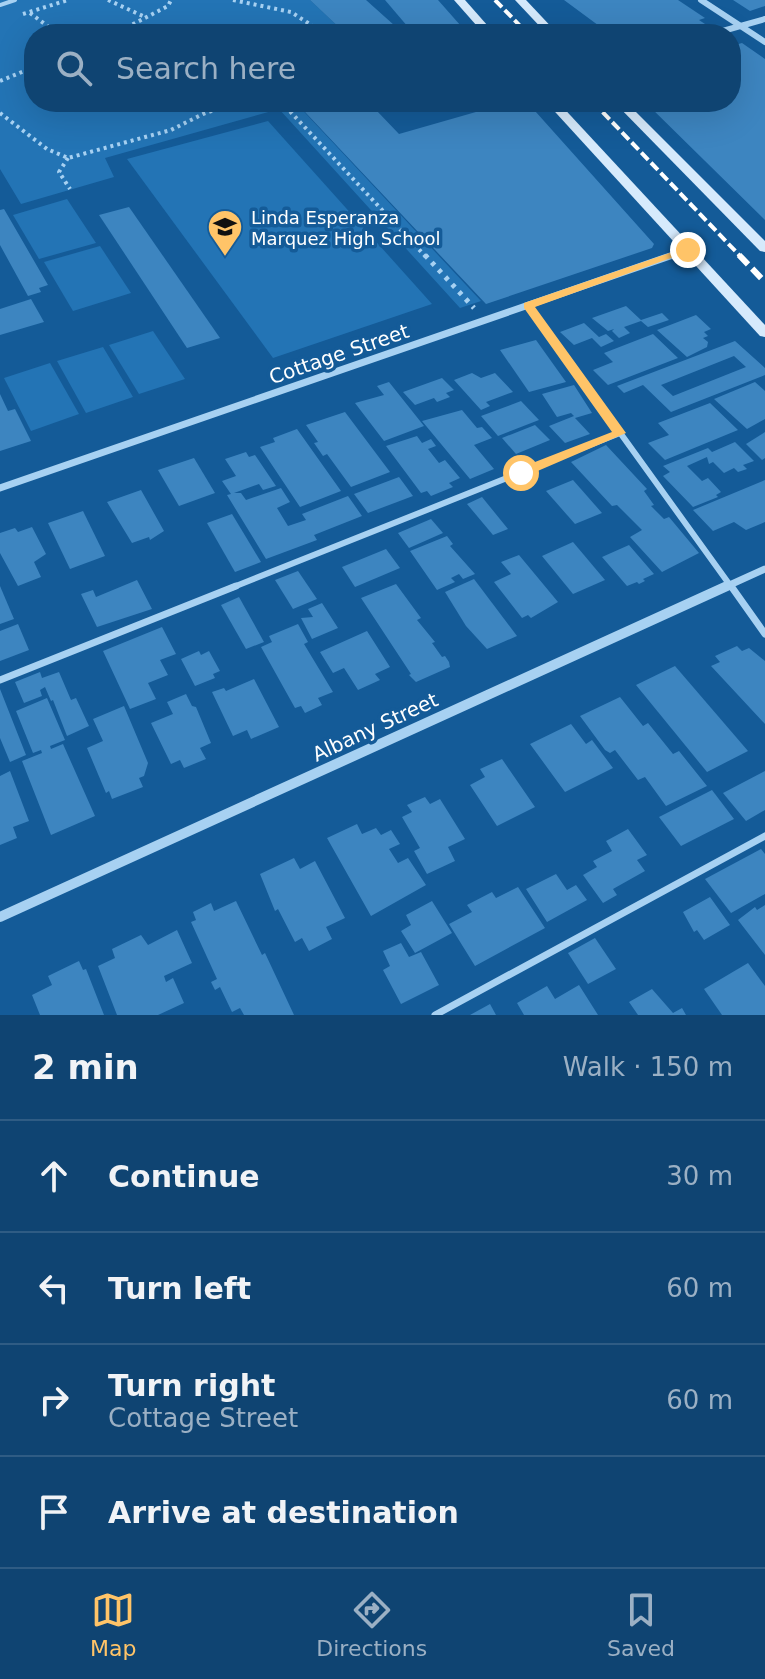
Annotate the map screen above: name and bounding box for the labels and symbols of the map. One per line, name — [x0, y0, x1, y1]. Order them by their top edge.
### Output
place label: Linda Esperanza Marquez High School — [251, 207, 441, 249]
school or university icon: Linda Esperanza Marquez High School — [206, 208, 244, 258]
route end — [670, 232, 706, 268]
street label: Cottage Street — [266, 319, 412, 389]
route start — [503, 455, 539, 491]
street label: Albany Street — [308, 687, 442, 767]

